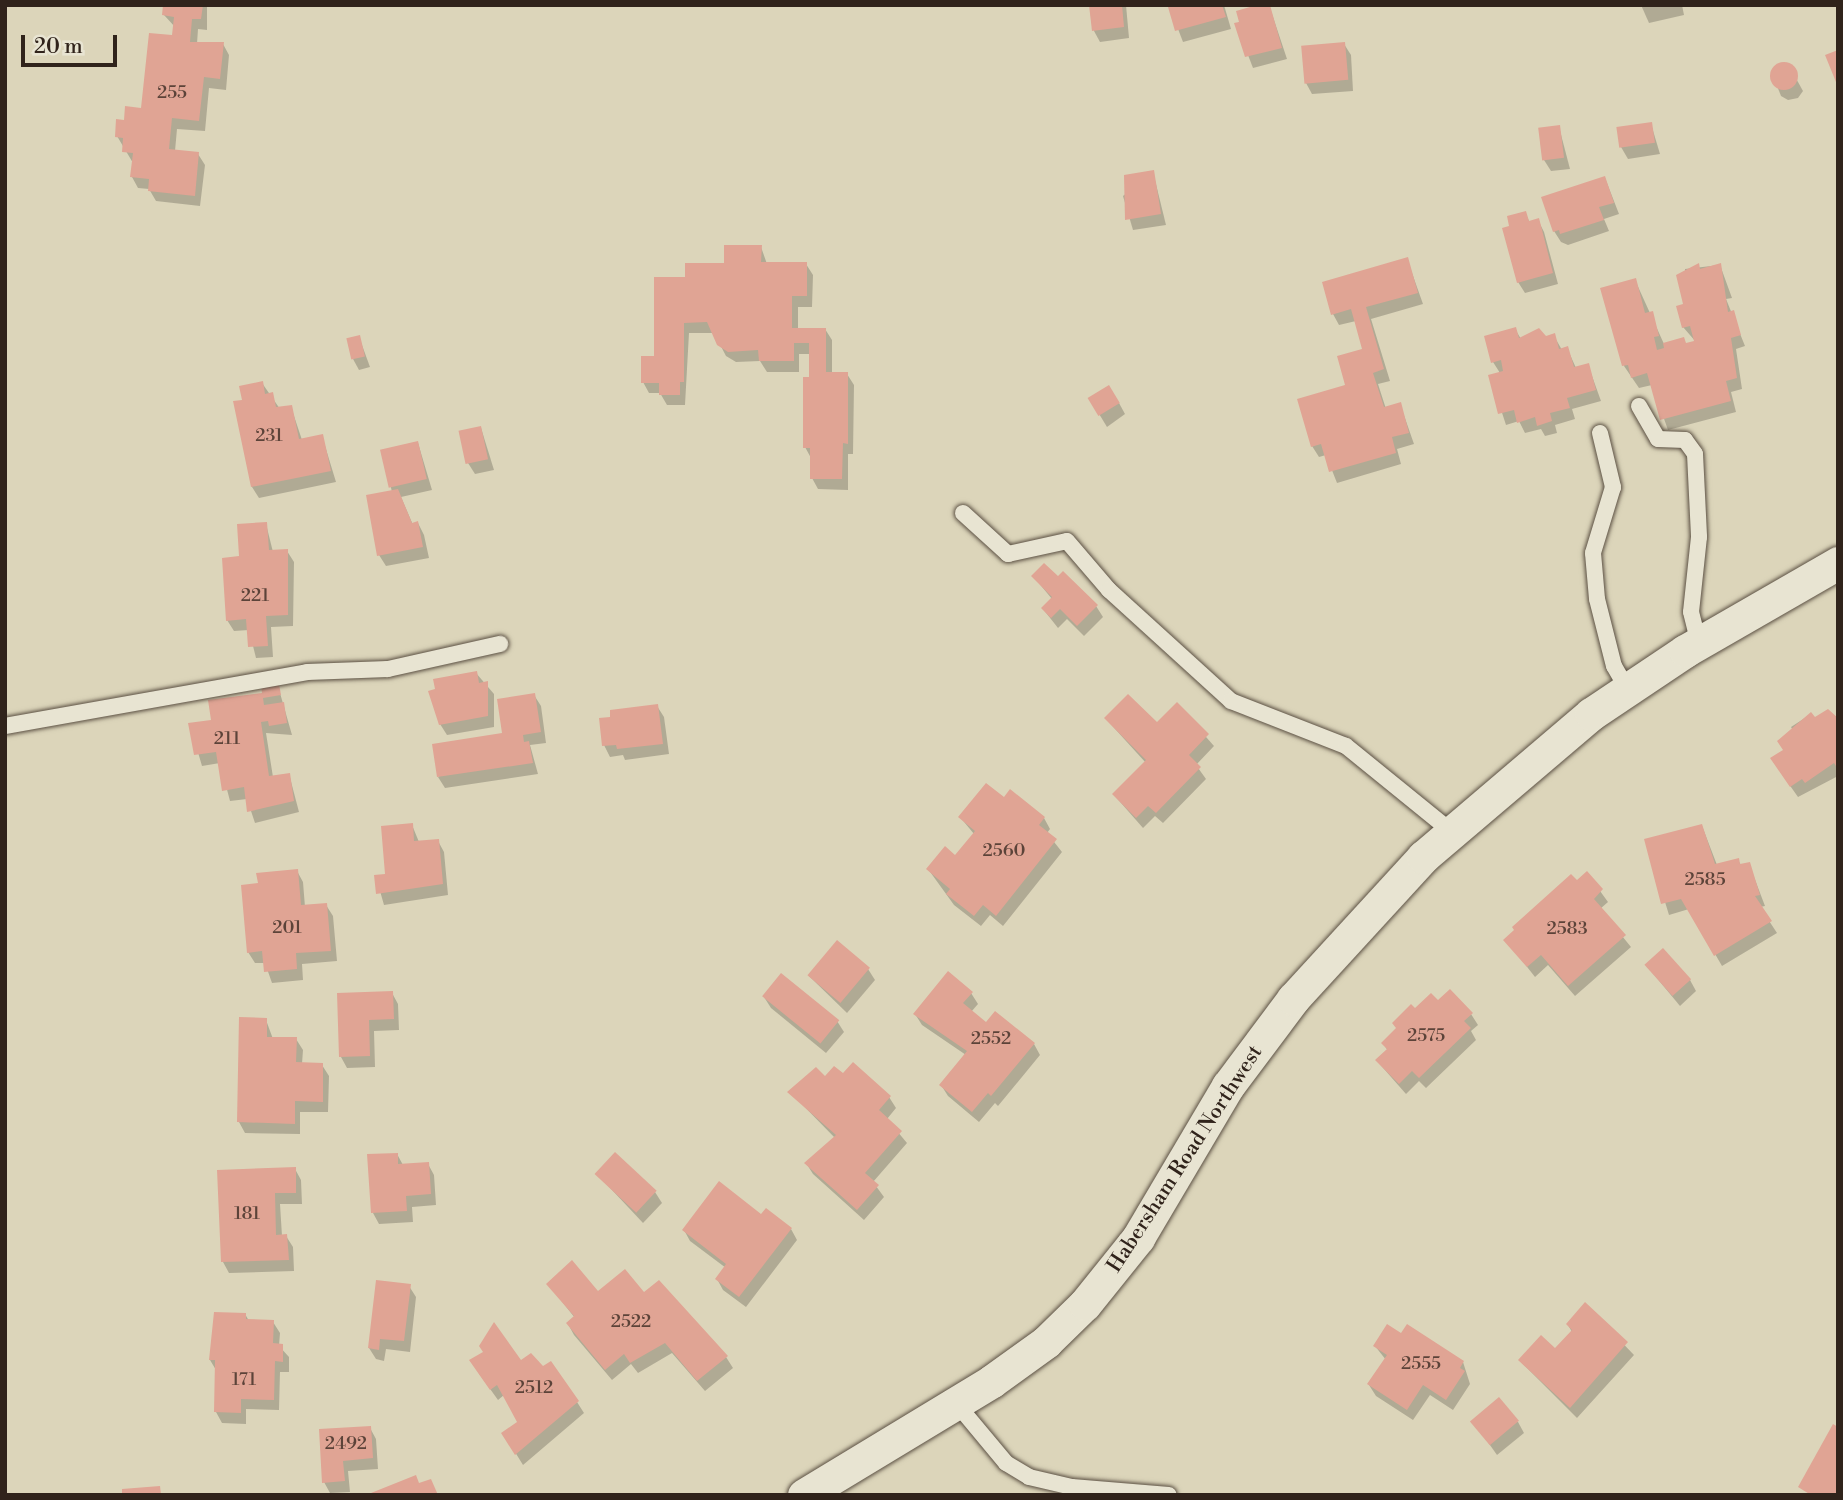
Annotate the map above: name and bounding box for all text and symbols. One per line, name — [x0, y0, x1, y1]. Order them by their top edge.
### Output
scale bar — [24, 21, 121, 65]
text: 20 m — [34, 34, 83, 60]
house number: 255 — [157, 82, 187, 104]
house number: 231 — [255, 425, 283, 447]
house number: 221 — [241, 585, 269, 607]
house number: 211 — [214, 728, 240, 750]
house number: 2560 — [982, 840, 1026, 862]
house number: 2585 — [1684, 869, 1726, 891]
house number: 201 — [272, 917, 302, 939]
house number: 2583 — [1546, 918, 1588, 940]
house number: 2575 — [1407, 1025, 1445, 1047]
house number: 2552 — [971, 1028, 1011, 1050]
street label: Habersham Road Northwest — [1102, 1041, 1268, 1277]
house number: 181 — [234, 1203, 260, 1225]
house number: 2522 — [611, 1311, 651, 1333]
house number: 2555 — [1401, 1353, 1441, 1375]
house number: 171 — [232, 1369, 256, 1391]
house number: 2512 — [515, 1377, 553, 1399]
house number: 2492 — [325, 1433, 367, 1455]

